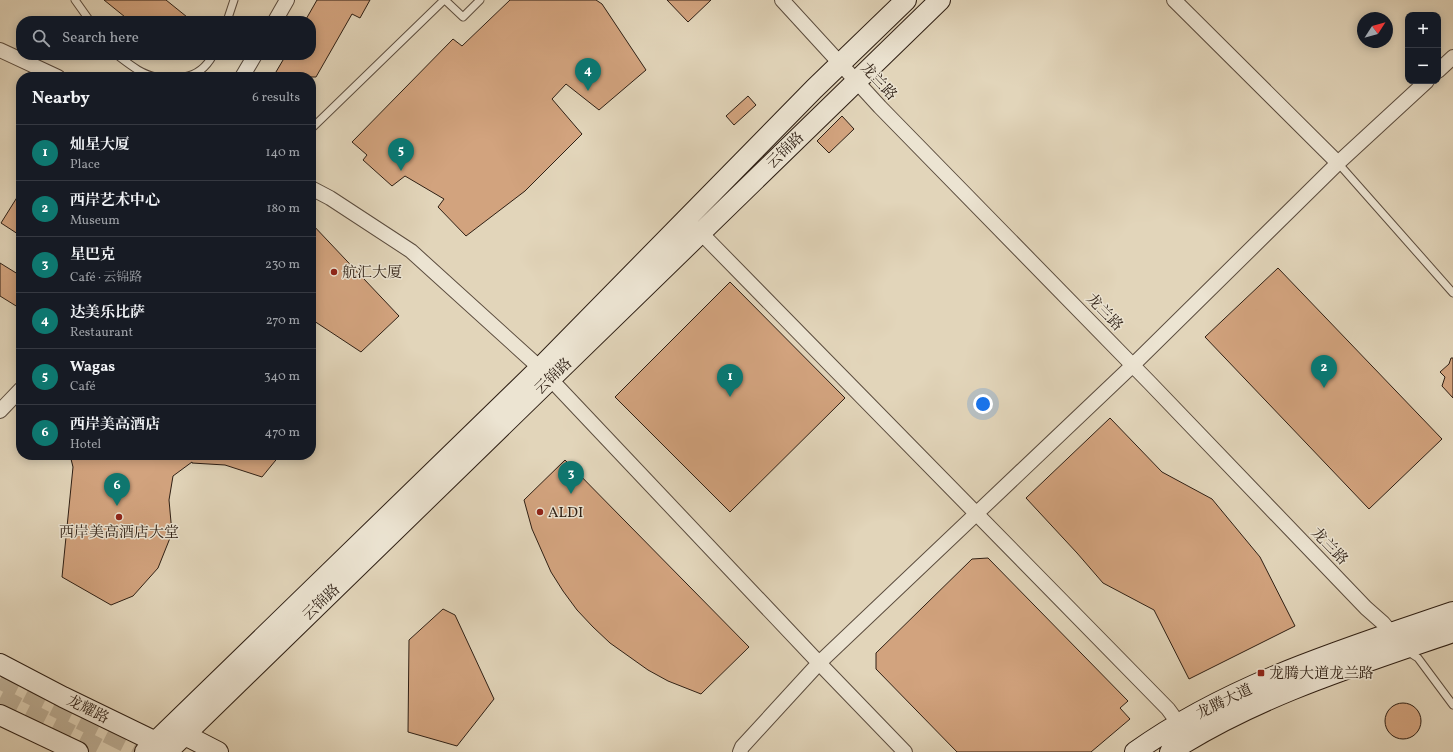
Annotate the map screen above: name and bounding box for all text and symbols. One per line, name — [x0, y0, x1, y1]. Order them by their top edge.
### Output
north arrow — [1357, 12, 1393, 48]
map controls — [1405, 12, 1441, 84]
button: + — [1405, 12, 1441, 48]
search box — [16, 16, 316, 60]
icon: search — [30, 27, 52, 49]
text: Search here — [62, 28, 139, 49]
button: − — [1405, 48, 1441, 84]
pin: 4 — [575, 58, 601, 91]
street label: 龙兰路 — [855, 58, 901, 106]
text: Nearby — [32, 87, 90, 110]
text: 6 results — [252, 89, 300, 107]
street label: 云锦路 — [763, 128, 810, 174]
text: 灿星大厦 — [70, 135, 130, 156]
pin: 5 — [388, 138, 414, 171]
text: 1 — [42, 144, 48, 162]
text: 140 m — [266, 144, 300, 162]
text: Place — [70, 156, 100, 174]
text: 西岸艺术中心 — [70, 191, 160, 212]
text: 2 — [42, 200, 48, 218]
text: 180 m — [266, 200, 300, 218]
text: Museum — [70, 212, 120, 230]
text: 星巴克 — [70, 245, 115, 266]
text: 3 — [42, 256, 48, 274]
text: 230 m — [265, 256, 300, 274]
place label: 航汇大厦 — [342, 263, 402, 284]
marker: 航汇大厦 — [329, 267, 339, 277]
text: Café · 云锦路 — [70, 269, 142, 287]
street label: 龙兰路 — [1081, 290, 1127, 337]
text: 达美乐比萨 — [70, 303, 145, 324]
text: 4 — [41, 312, 49, 330]
text: 270 m — [266, 312, 300, 330]
text: Restaurant — [70, 324, 133, 342]
street label: 云锦路 — [531, 354, 578, 400]
pin: 2 — [1311, 355, 1337, 388]
text: Wagas — [70, 357, 115, 378]
pin: 1 — [717, 364, 743, 397]
text: 5 — [42, 368, 48, 386]
text: 340 m — [264, 368, 300, 386]
text: Café — [70, 378, 96, 396]
your location — [973, 394, 993, 414]
text: 西岸美高酒店 — [70, 415, 160, 436]
text: 6 — [41, 424, 49, 442]
text: 470 m — [265, 424, 300, 442]
text: Hotel — [70, 436, 101, 454]
pin: 3 — [558, 461, 584, 494]
pin: 6 — [104, 473, 130, 506]
place label: ALDI — [548, 503, 583, 524]
marker: ALDI — [535, 507, 545, 517]
marker: 西岸美高酒店大堂 — [114, 512, 124, 522]
place label: 西岸美高酒店大堂 — [59, 523, 179, 544]
street label: 龙兰路 — [1306, 524, 1352, 571]
street label: 云锦路 — [299, 580, 346, 626]
place label: 龙腾大道龙兰路 — [1269, 664, 1374, 685]
marker: 龙腾大道龙兰路 — [1256, 668, 1266, 678]
street label: 龙腾大道 — [1193, 680, 1256, 725]
street label: 龙耀路 — [62, 691, 112, 730]

